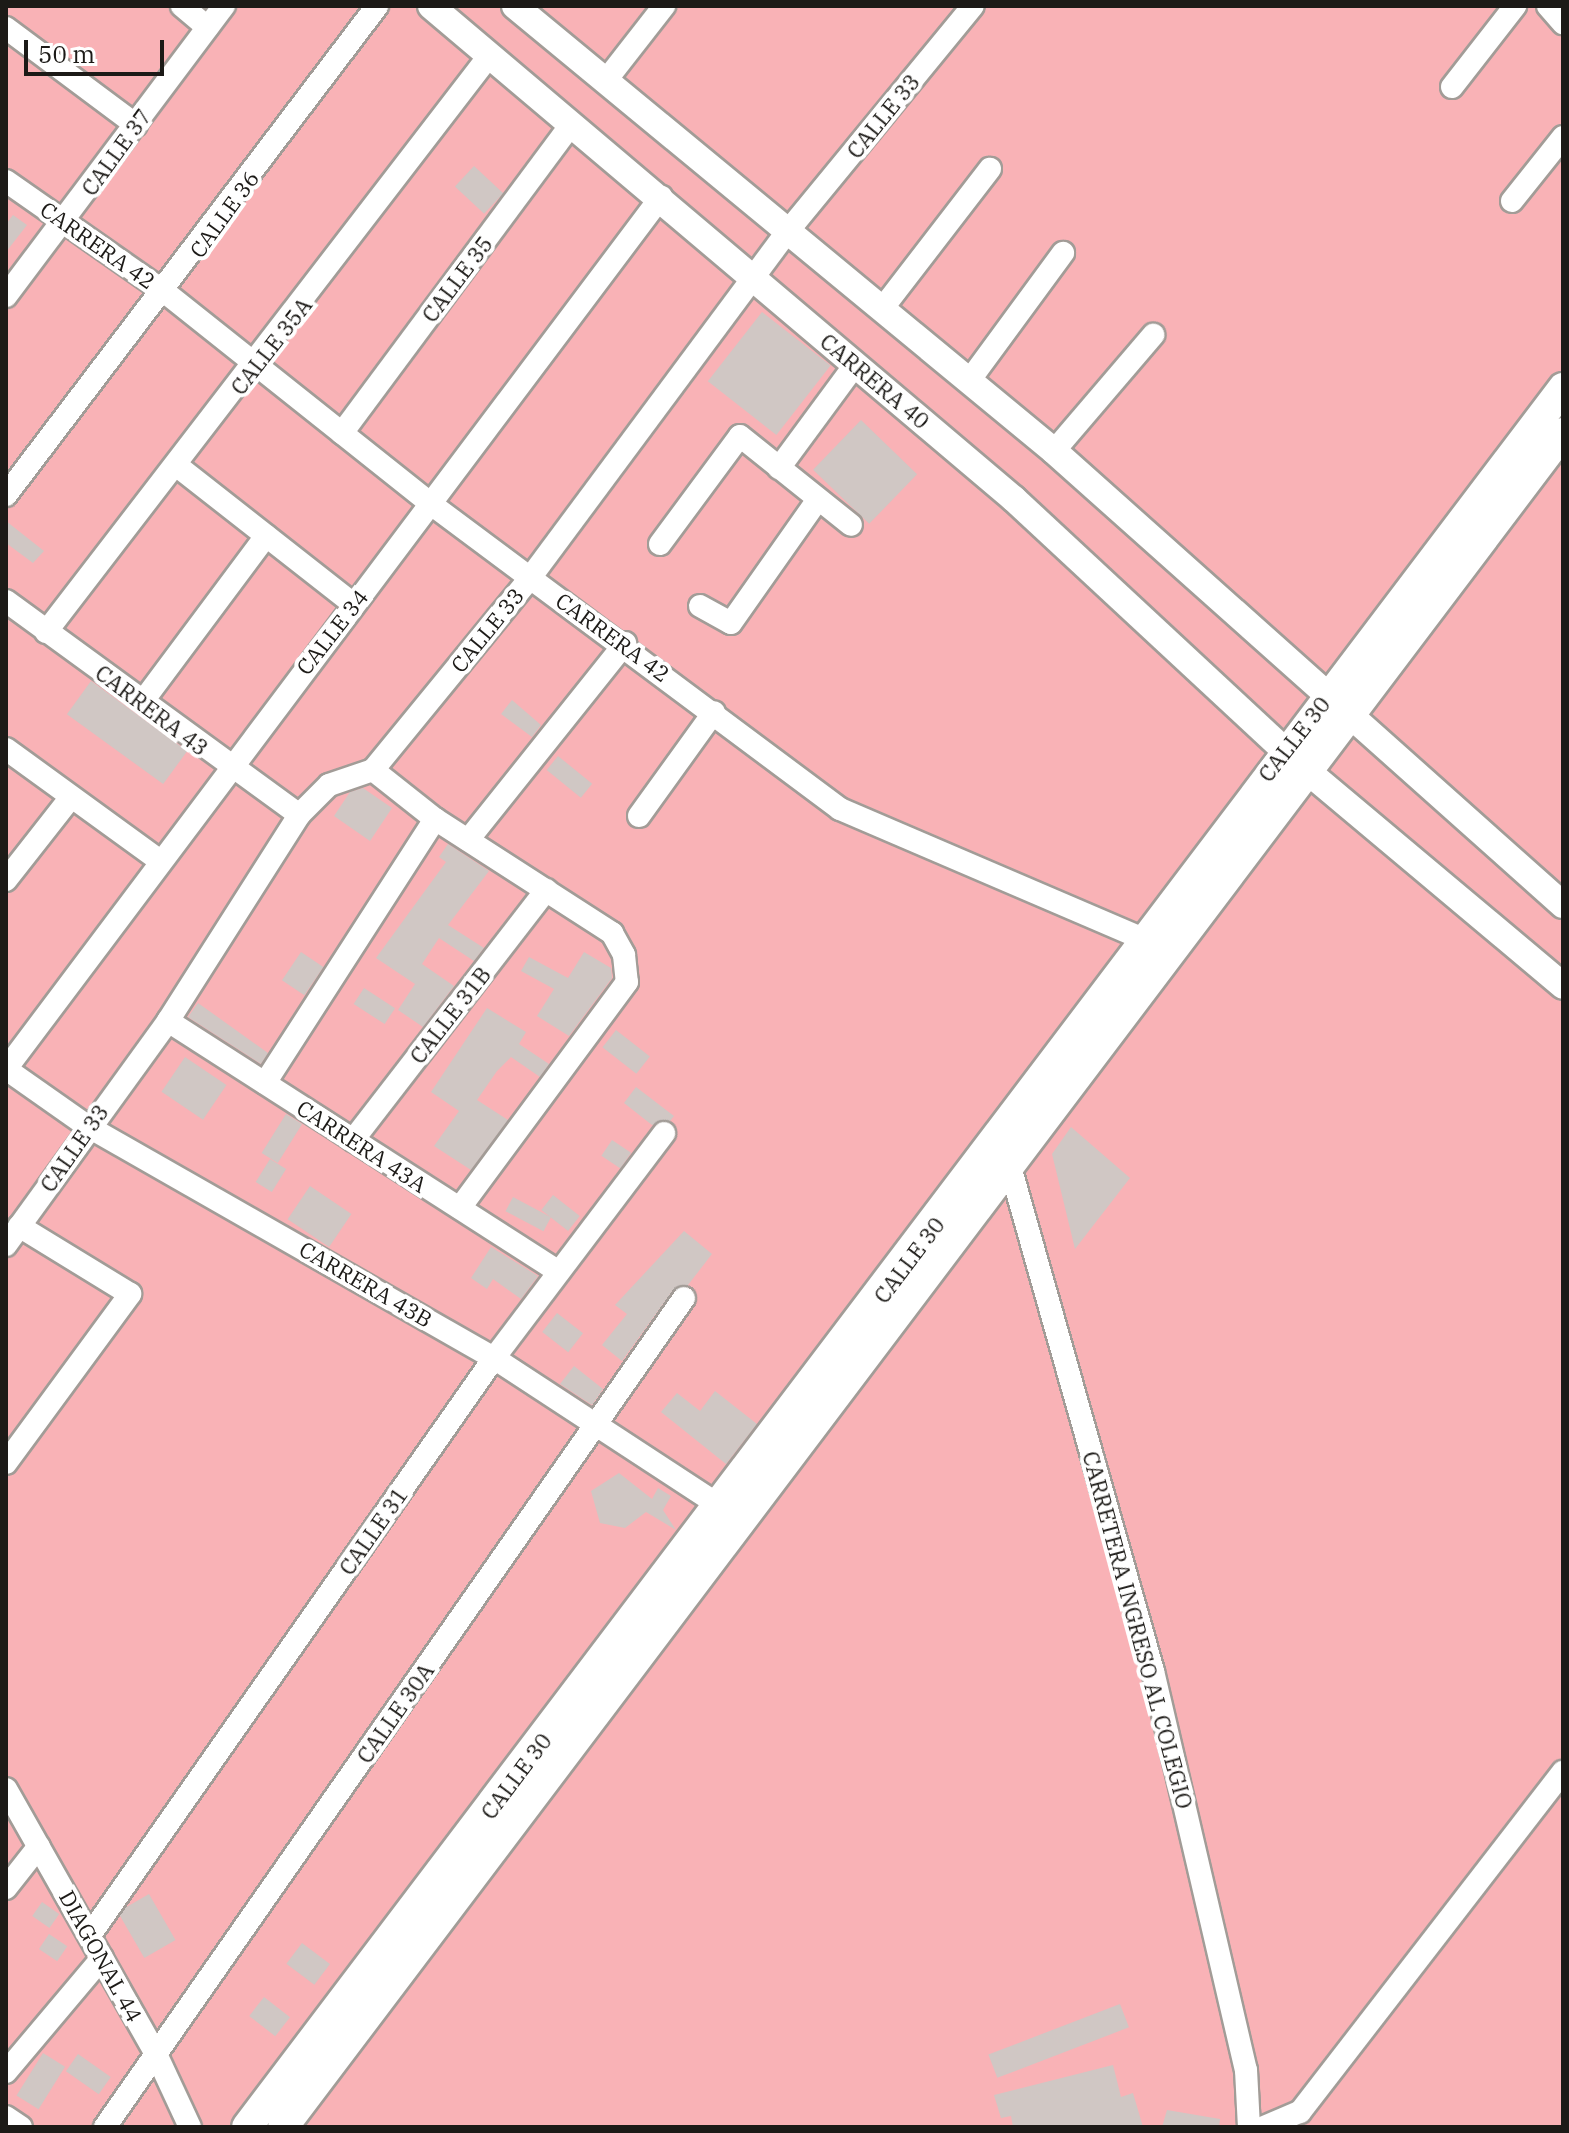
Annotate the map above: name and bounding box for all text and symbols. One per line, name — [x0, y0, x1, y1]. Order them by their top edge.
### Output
scale bar — [28, 24, 168, 74]
text: 50 m — [38, 38, 95, 70]
street label: CALLE 33 — [841, 69, 925, 163]
street label: CALLE 37 — [76, 103, 156, 201]
street label: CALLE 36 — [184, 165, 264, 263]
street label: CARRERA 42 — [35, 196, 161, 294]
street label: CALLE 35 — [416, 231, 498, 327]
street label: CALLE 35A — [225, 292, 317, 400]
street label: CARRERA 40 — [815, 328, 935, 434]
street label: CALLE 33 — [445, 583, 529, 677]
street label: CALLE 34 — [291, 584, 373, 680]
street label: CARRERA 42 — [551, 587, 675, 687]
street label: CARRERA 43 — [90, 659, 214, 761]
street label: CALLE 30 — [1253, 691, 1335, 787]
street label: CALLE 31B — [404, 961, 496, 1069]
street label: CARRERA 43A — [292, 1094, 432, 1198]
street label: CALLE 33 — [34, 1099, 114, 1197]
street label: CALLE 30 — [868, 1212, 950, 1308]
street label: CARRERA 43B — [295, 1235, 437, 1333]
street label: CARRETERA INGRESO AL COLEGIO — [1077, 1448, 1199, 1812]
street label: CALLE 31 — [333, 1482, 413, 1580]
street label: CALLE 30A — [351, 1658, 439, 1768]
street label: CALLE 30 — [475, 1728, 557, 1824]
street label: DIAGONAL 44 — [54, 1886, 148, 2026]

